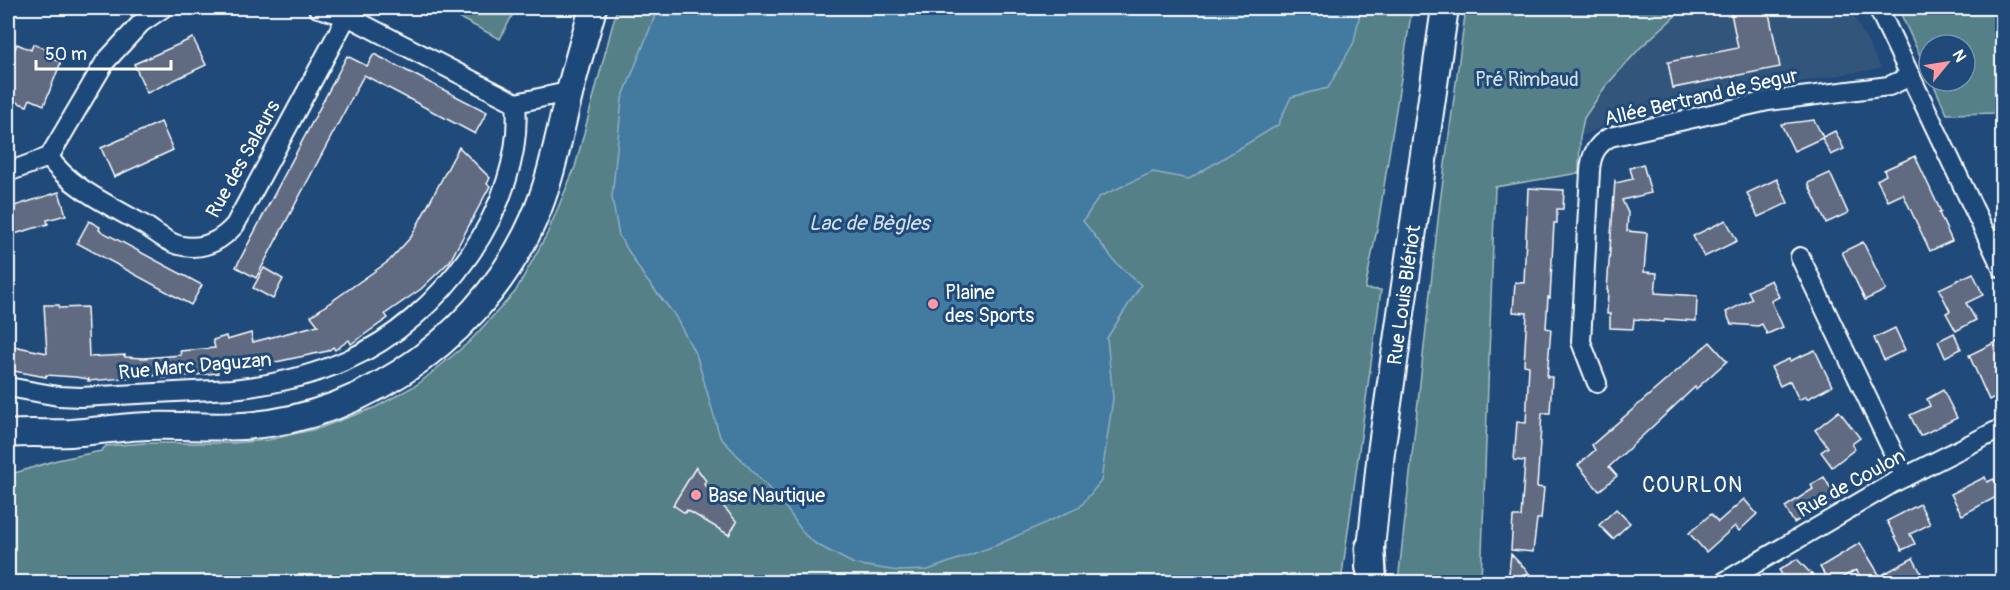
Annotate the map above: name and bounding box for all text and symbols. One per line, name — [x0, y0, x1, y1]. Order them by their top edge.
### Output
scale bar — [36, 33, 171, 71]
north arrow — [1917, 33, 1977, 93]
text: 50 m — [45, 43, 87, 66]
text: N — [1948, 46, 1971, 66]
street label: Allée Bertrand de Segur — [1602, 63, 1800, 131]
park label: Pré Rimbaud — [1475, 67, 1579, 92]
street label: Rue des Saleurs — [200, 96, 286, 222]
water label: Lac de Bègles — [809, 210, 932, 237]
street label: Rue Louis Blériot — [1382, 223, 1426, 367]
place label: Plaine des Sports — [945, 280, 1034, 328]
marker: Plaine des Sports — [926, 297, 940, 311]
street label: Rue Marc Daguzan — [117, 347, 273, 385]
street label: Rue de Coulon — [1793, 443, 1909, 523]
district label: COURLON — [1642, 472, 1744, 499]
place label: Base Nautique — [708, 483, 825, 508]
marker: Base Nautique — [689, 488, 703, 502]

